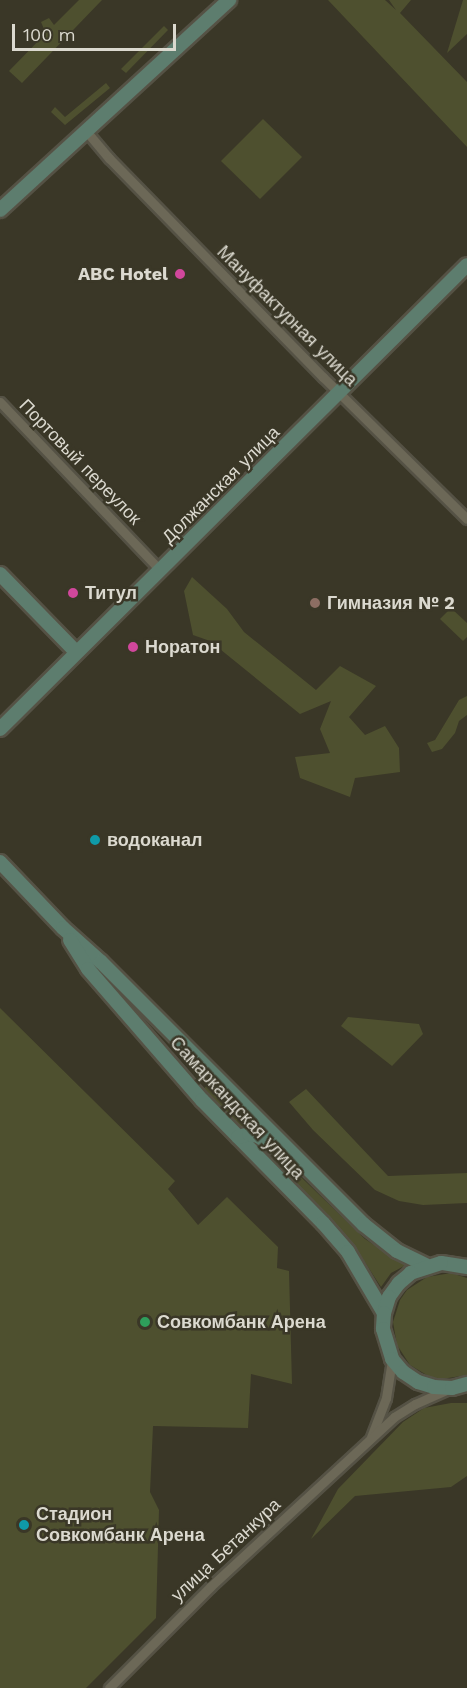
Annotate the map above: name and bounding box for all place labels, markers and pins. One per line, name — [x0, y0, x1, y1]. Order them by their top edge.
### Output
place label: ABC Hotel — [78, 263, 168, 285]
marker: ABC Hotel — [173, 267, 187, 281]
place label: Титул — [85, 582, 137, 604]
marker: Титул — [66, 586, 80, 600]
place label: Гимназия № 2 — [327, 592, 455, 614]
marker: Гимназия № 2 — [308, 596, 322, 610]
place label: Норатон — [145, 636, 220, 658]
marker: Норатон — [126, 640, 140, 654]
place label: водоканал — [107, 829, 202, 851]
marker: водоканал — [88, 833, 102, 847]
place label: Совкомбанк Арена — [157, 1311, 326, 1333]
marker: Совкомбанк Арена — [138, 1315, 152, 1329]
place label: Стадион Совкомбанк Арена — [36, 1504, 205, 1546]
marker: Стадион Совкомбанк Арена — [17, 1518, 31, 1532]

